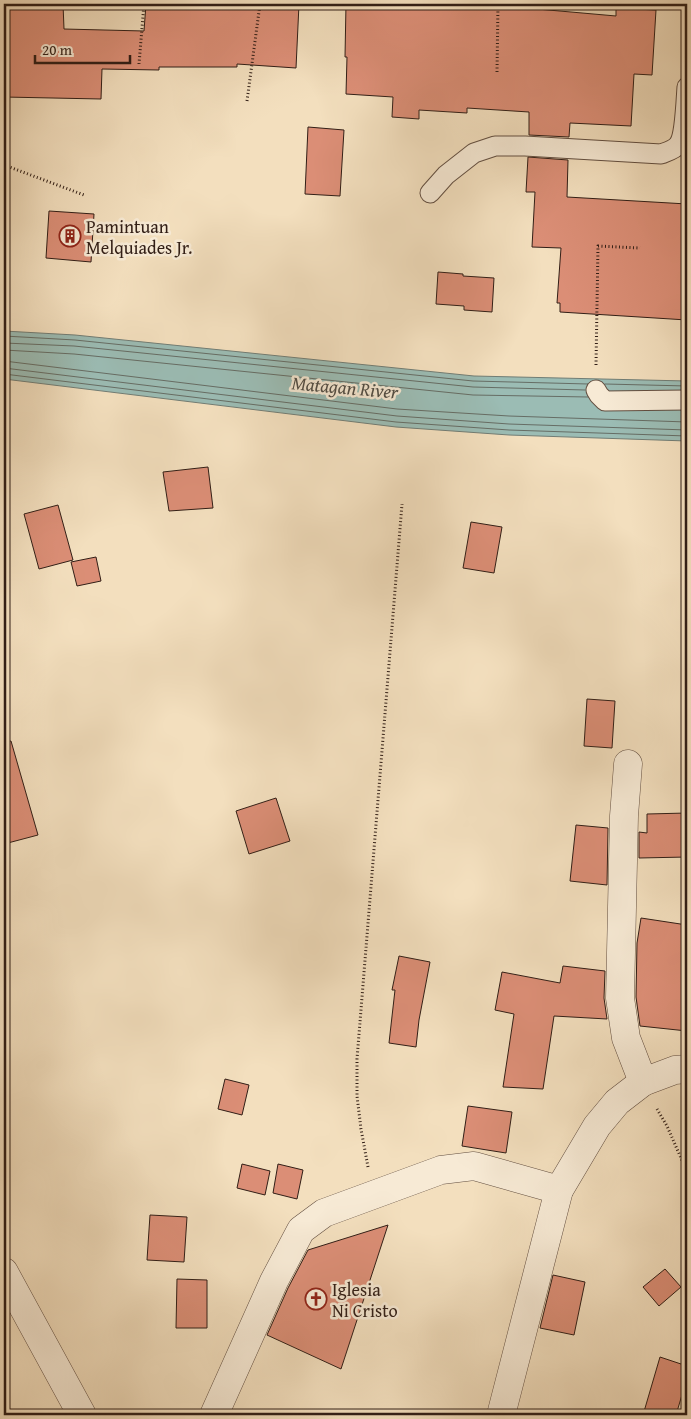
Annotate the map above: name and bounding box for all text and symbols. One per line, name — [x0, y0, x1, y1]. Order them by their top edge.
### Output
scale bar — [35, 32, 130, 64]
text: 20 m — [42, 39, 73, 60]
place label: Pamintuan Melquiades Jr. — [86, 213, 192, 261]
building icon: Pamintuan Melquiades Jr. — [58, 224, 82, 248]
water label: Matagan River — [291, 368, 400, 406]
place label: Iglesia Ni Cristo — [332, 1276, 398, 1324]
church icon: Iglesia Ni Cristo — [304, 1287, 328, 1311]

